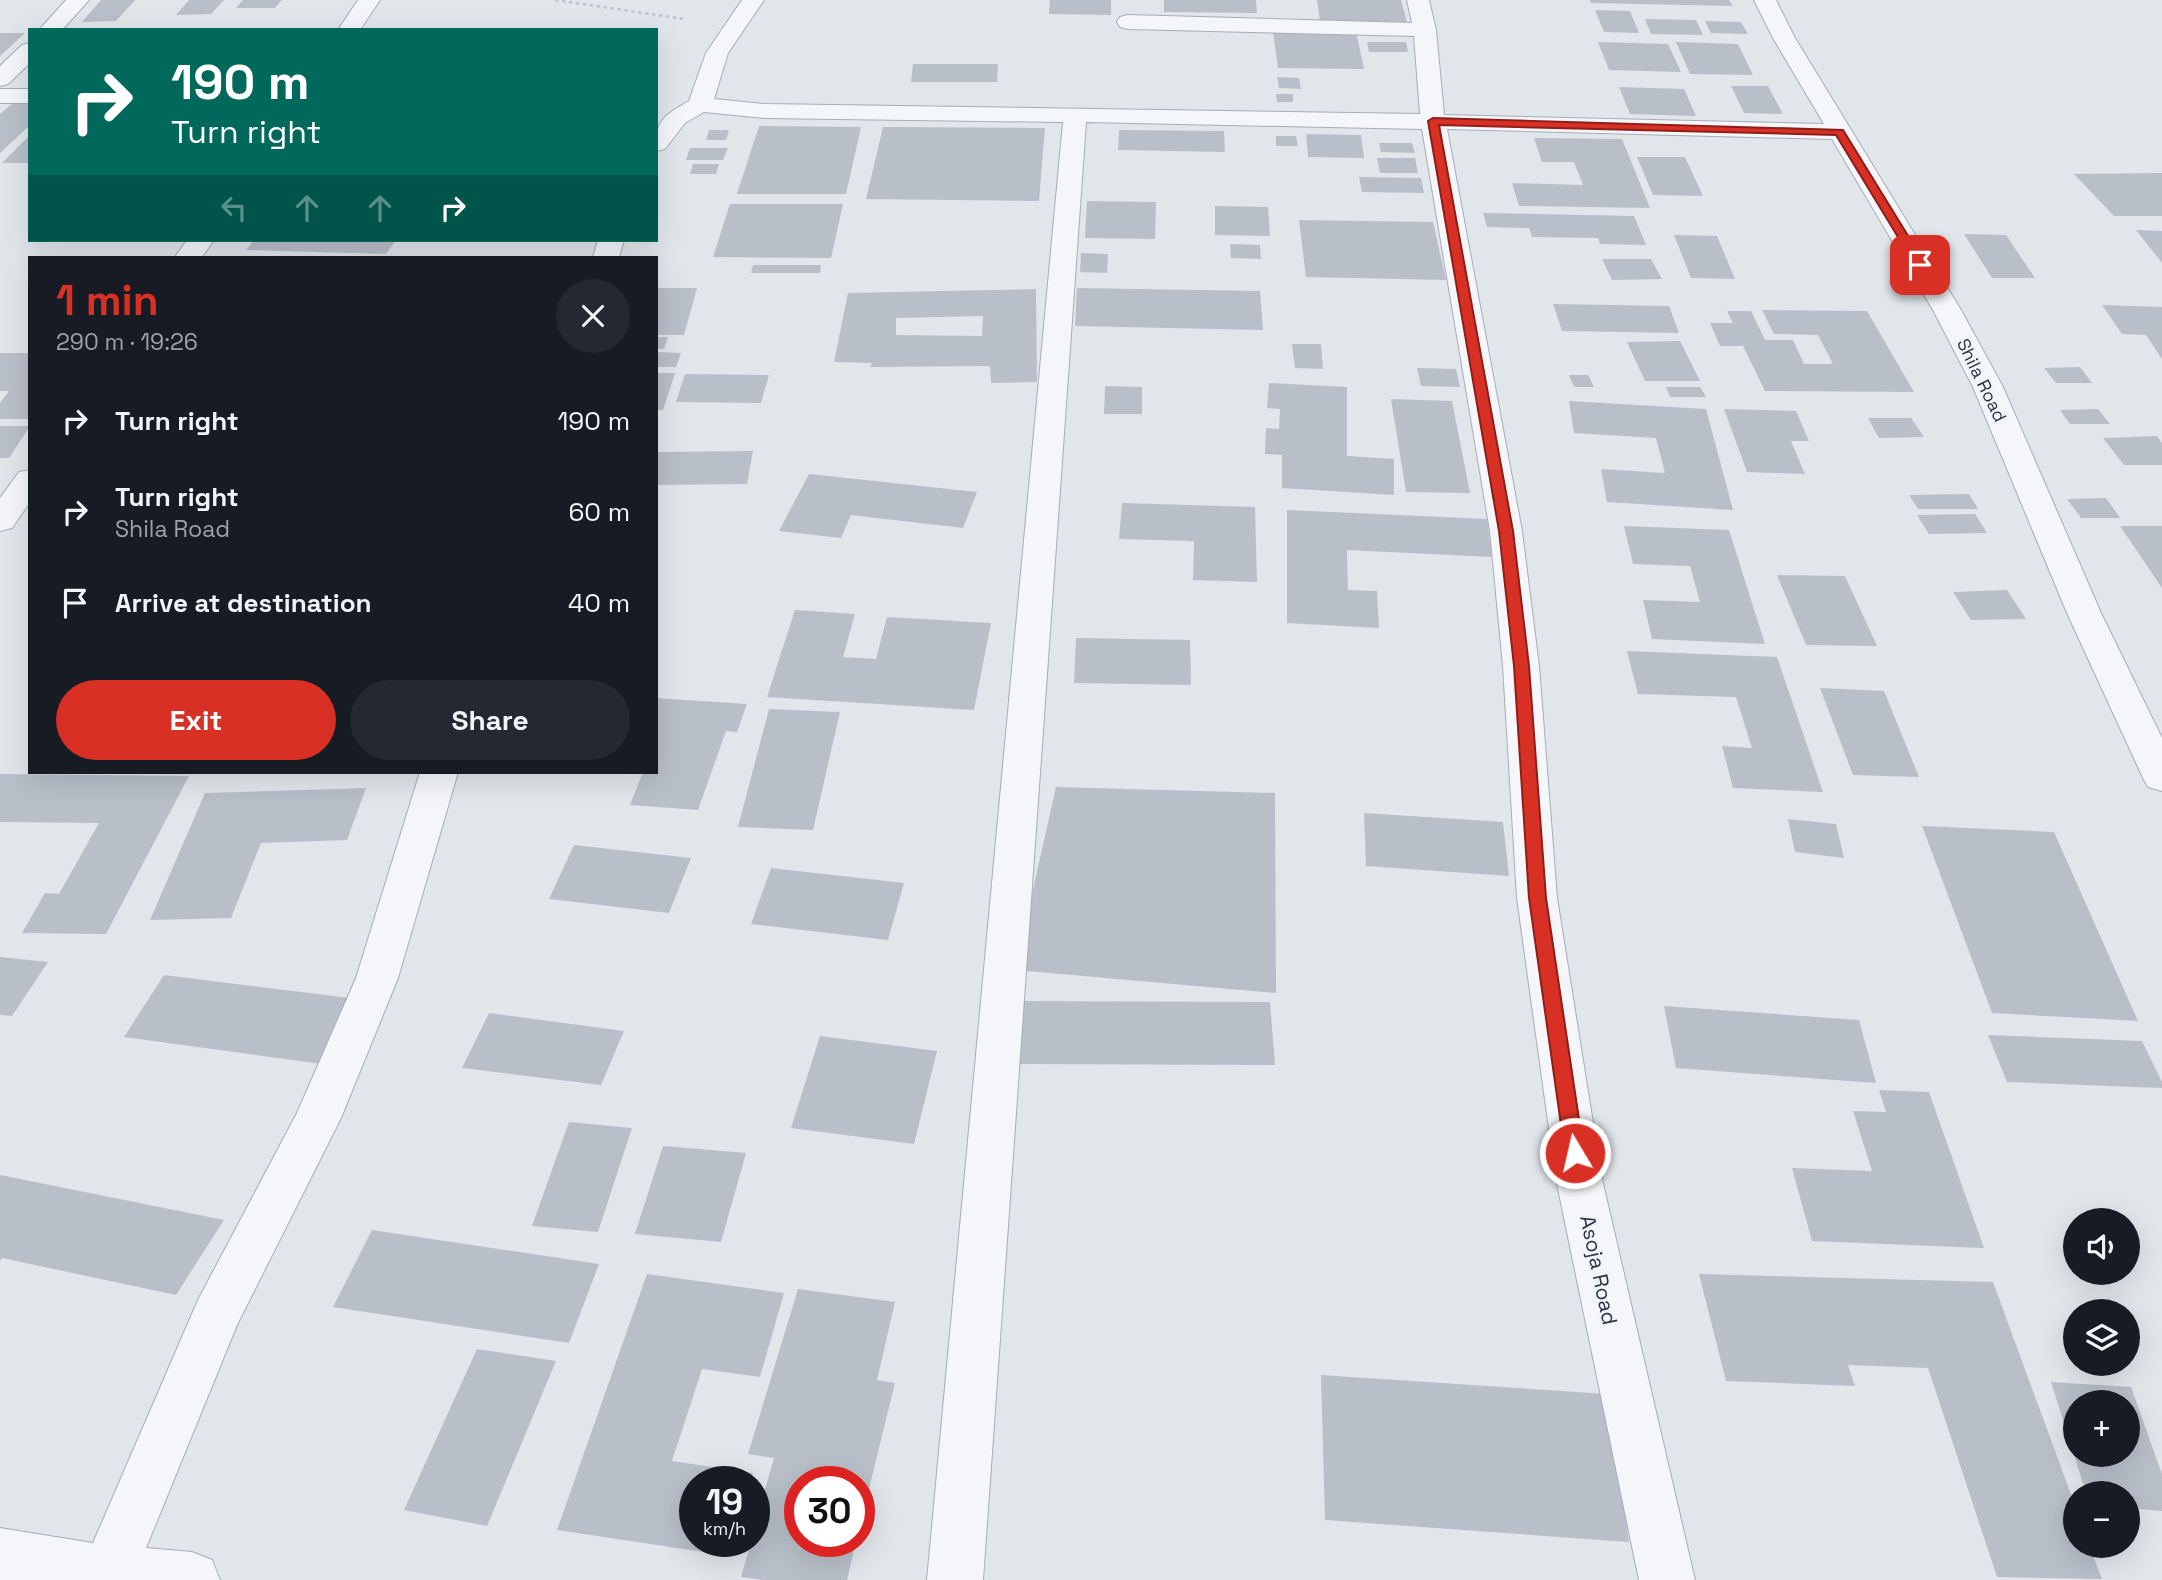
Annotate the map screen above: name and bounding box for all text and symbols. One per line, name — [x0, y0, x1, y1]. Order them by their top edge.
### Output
text: 190 m — [171, 51, 309, 113]
icon: right — [56, 56, 147, 147]
text: Turn right — [171, 112, 321, 152]
icon: left — [215, 189, 253, 227]
icon: ahead — [288, 189, 326, 227]
icon: ahead — [361, 189, 399, 227]
icon: right — [434, 189, 472, 227]
pin — [1890, 235, 1950, 295]
icon: arrive — [1901, 246, 1939, 284]
text: 1 min — [56, 274, 159, 327]
button: close — [556, 279, 630, 353]
text: 290 m · 19:26 — [56, 327, 198, 357]
street label: Shila Road — [1952, 334, 2012, 426]
icon: right — [56, 402, 94, 440]
text: Turn right — [115, 404, 239, 438]
text: 190 m — [558, 404, 630, 438]
text: Turn right — [115, 480, 239, 514]
icon: right — [56, 493, 94, 531]
text: 60 m — [568, 495, 630, 529]
text: Shila Road — [115, 514, 230, 544]
icon: arrive — [56, 584, 94, 622]
text: Arrive at destination — [115, 586, 372, 620]
text: 40 m — [568, 586, 630, 620]
button: Exit — [56, 680, 336, 760]
button: Share — [350, 680, 630, 760]
position arrow — [1538, 1116, 1612, 1190]
map controls — [2063, 1208, 2140, 1558]
button: sound — [2063, 1208, 2140, 1285]
street label: Asoja Road — [1574, 1213, 1624, 1327]
button: layers — [2063, 1299, 2140, 1376]
button: + — [2063, 1390, 2140, 1467]
speed limit sign: 30 — [784, 1466, 875, 1557]
text: 19 — [706, 1480, 743, 1524]
button: − — [2063, 1481, 2140, 1558]
text: km/h — [703, 1517, 746, 1540]

